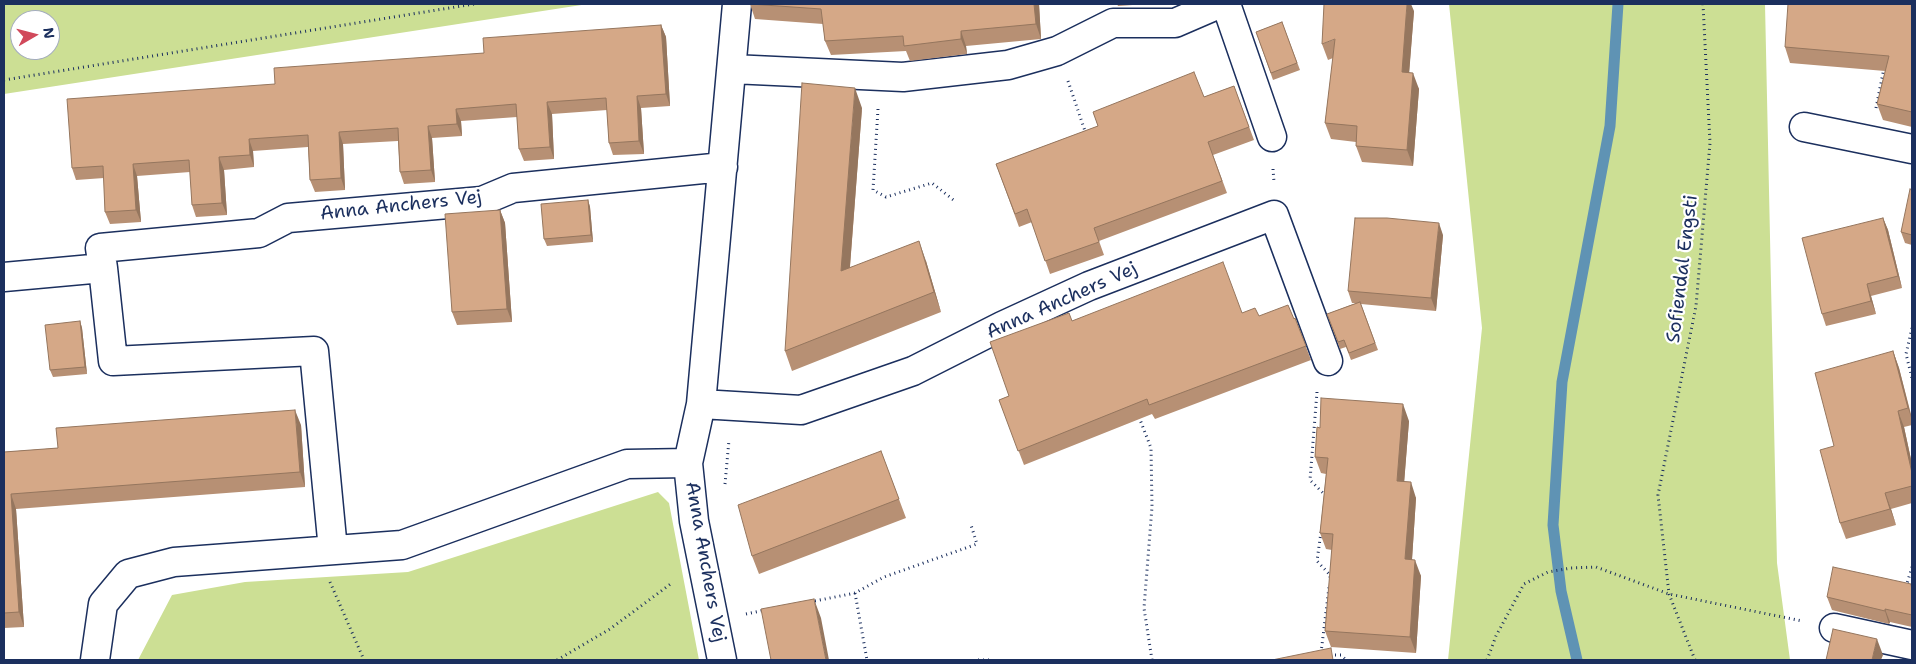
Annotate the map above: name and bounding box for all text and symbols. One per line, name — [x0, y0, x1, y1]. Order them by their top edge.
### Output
north arrow — [10, 10, 60, 60]
text: N — [39, 26, 59, 40]
street label: Anna Anchers Vej — [319, 186, 483, 226]
street label: Sofiendal Engsti — [1663, 194, 1703, 344]
street label: Anna Anchers Vej — [983, 258, 1141, 344]
street label: Anna Anchers Vej — [680, 480, 730, 644]

